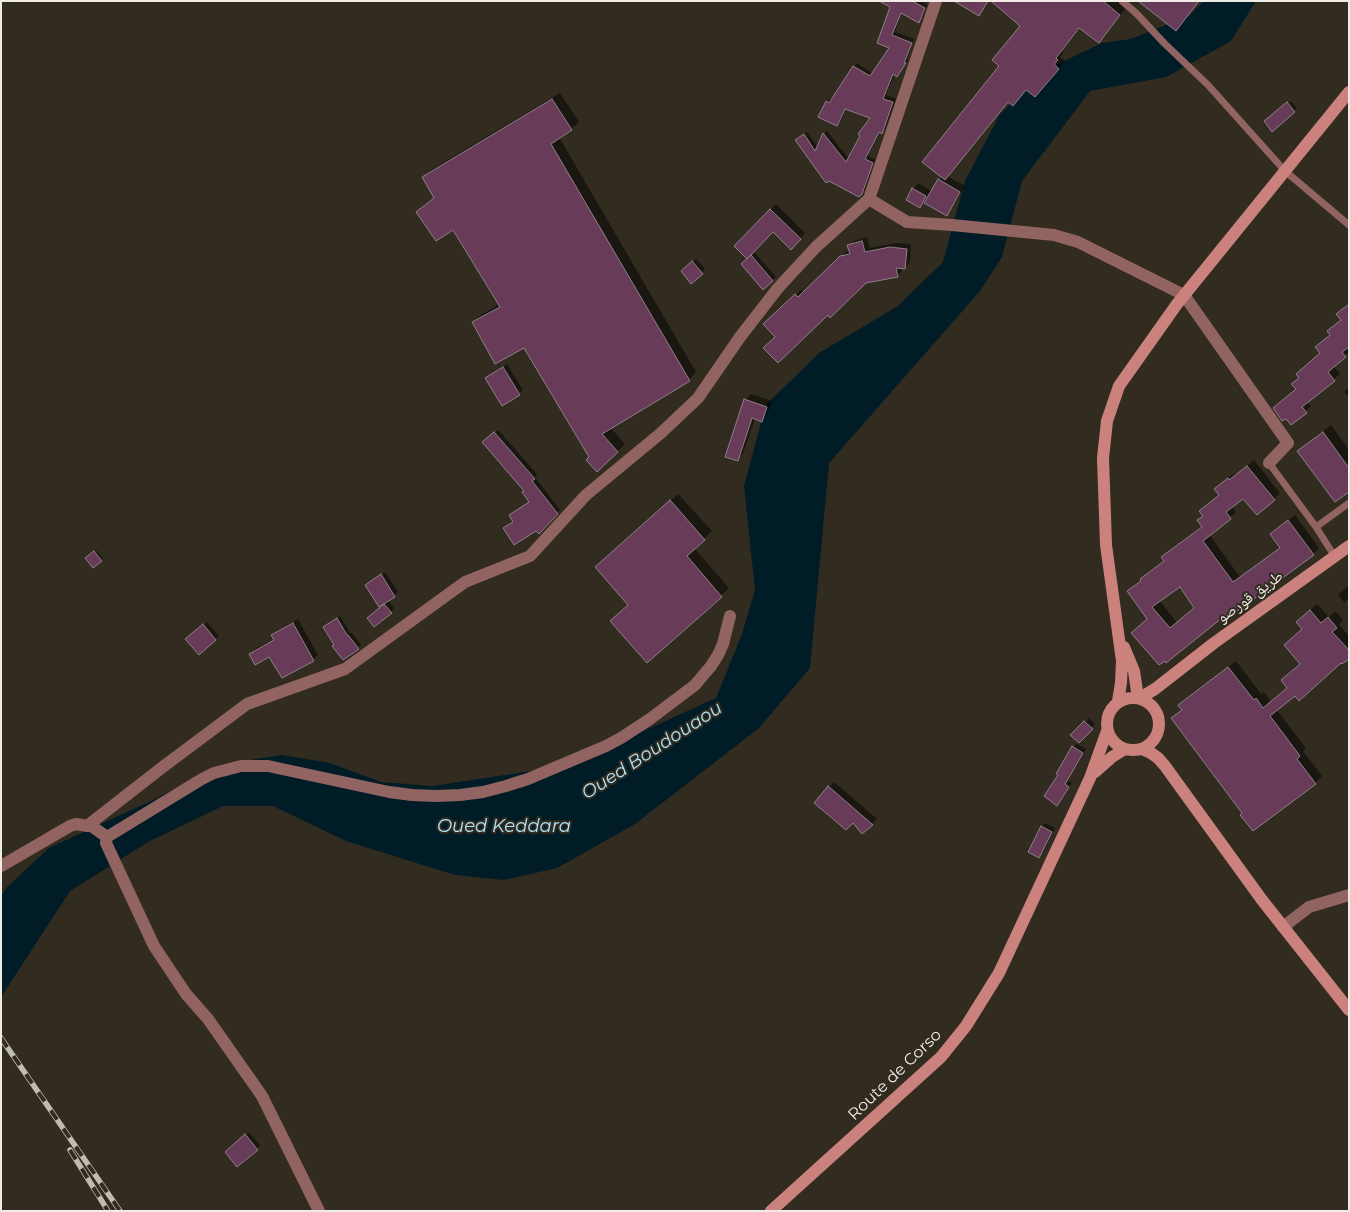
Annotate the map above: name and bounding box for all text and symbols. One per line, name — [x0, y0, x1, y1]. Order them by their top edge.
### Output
street label: طريق قورصو — [1213, 566, 1287, 628]
water label: Oued Boudouaou — [578, 698, 726, 804]
water label: Oued Keddara — [437, 816, 571, 838]
street label: Route de Corso — [844, 1026, 946, 1124]

